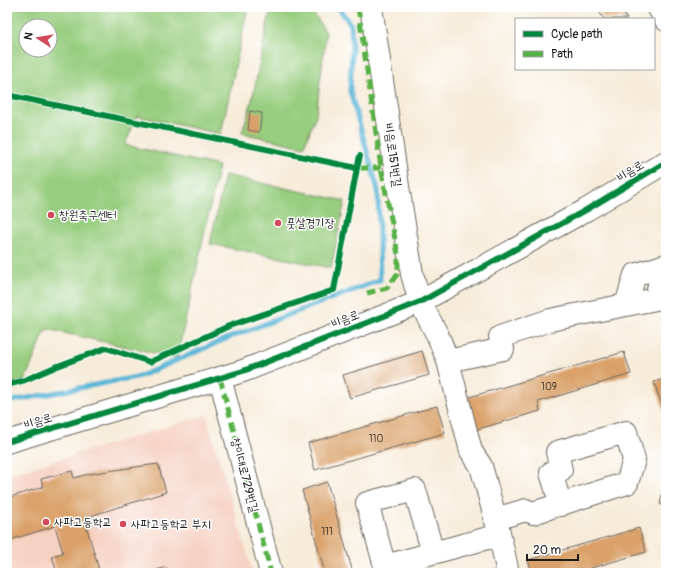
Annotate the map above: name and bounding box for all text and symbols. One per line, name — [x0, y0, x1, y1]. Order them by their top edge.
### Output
north arrow — [18, 18, 58, 58]
legend — [515, 18, 655, 70]
text: Cycle path — [551, 27, 603, 42]
text: N — [22, 30, 36, 41]
text: Path — [551, 47, 573, 62]
street label: 비음로151번길 — [381, 122, 404, 188]
street label: 비음로 — [614, 158, 647, 185]
place label: 창원축구센터 — [59, 208, 117, 223]
marker: 창원축구센터 — [46, 210, 56, 220]
place label: 풋살경기장 — [286, 216, 335, 231]
marker: 풋살경기장 — [273, 218, 283, 228]
street label: 비음로 — [329, 307, 361, 332]
house number: 109 — [541, 381, 557, 393]
street label: 비음로 — [22, 410, 54, 433]
house number: 110 — [369, 433, 383, 445]
street label: 창이대로729번길 — [227, 436, 262, 515]
place label: 사파고등학교 — [54, 515, 112, 530]
marker: 사파고등학교 — [41, 517, 51, 527]
place label: 사파고등학교 부지 — [131, 517, 211, 532]
marker: 사파고등학교 부지 — [118, 519, 128, 529]
house number: 111 — [321, 526, 333, 538]
scale bar — [527, 536, 578, 562]
text: 20 m — [533, 543, 562, 558]

